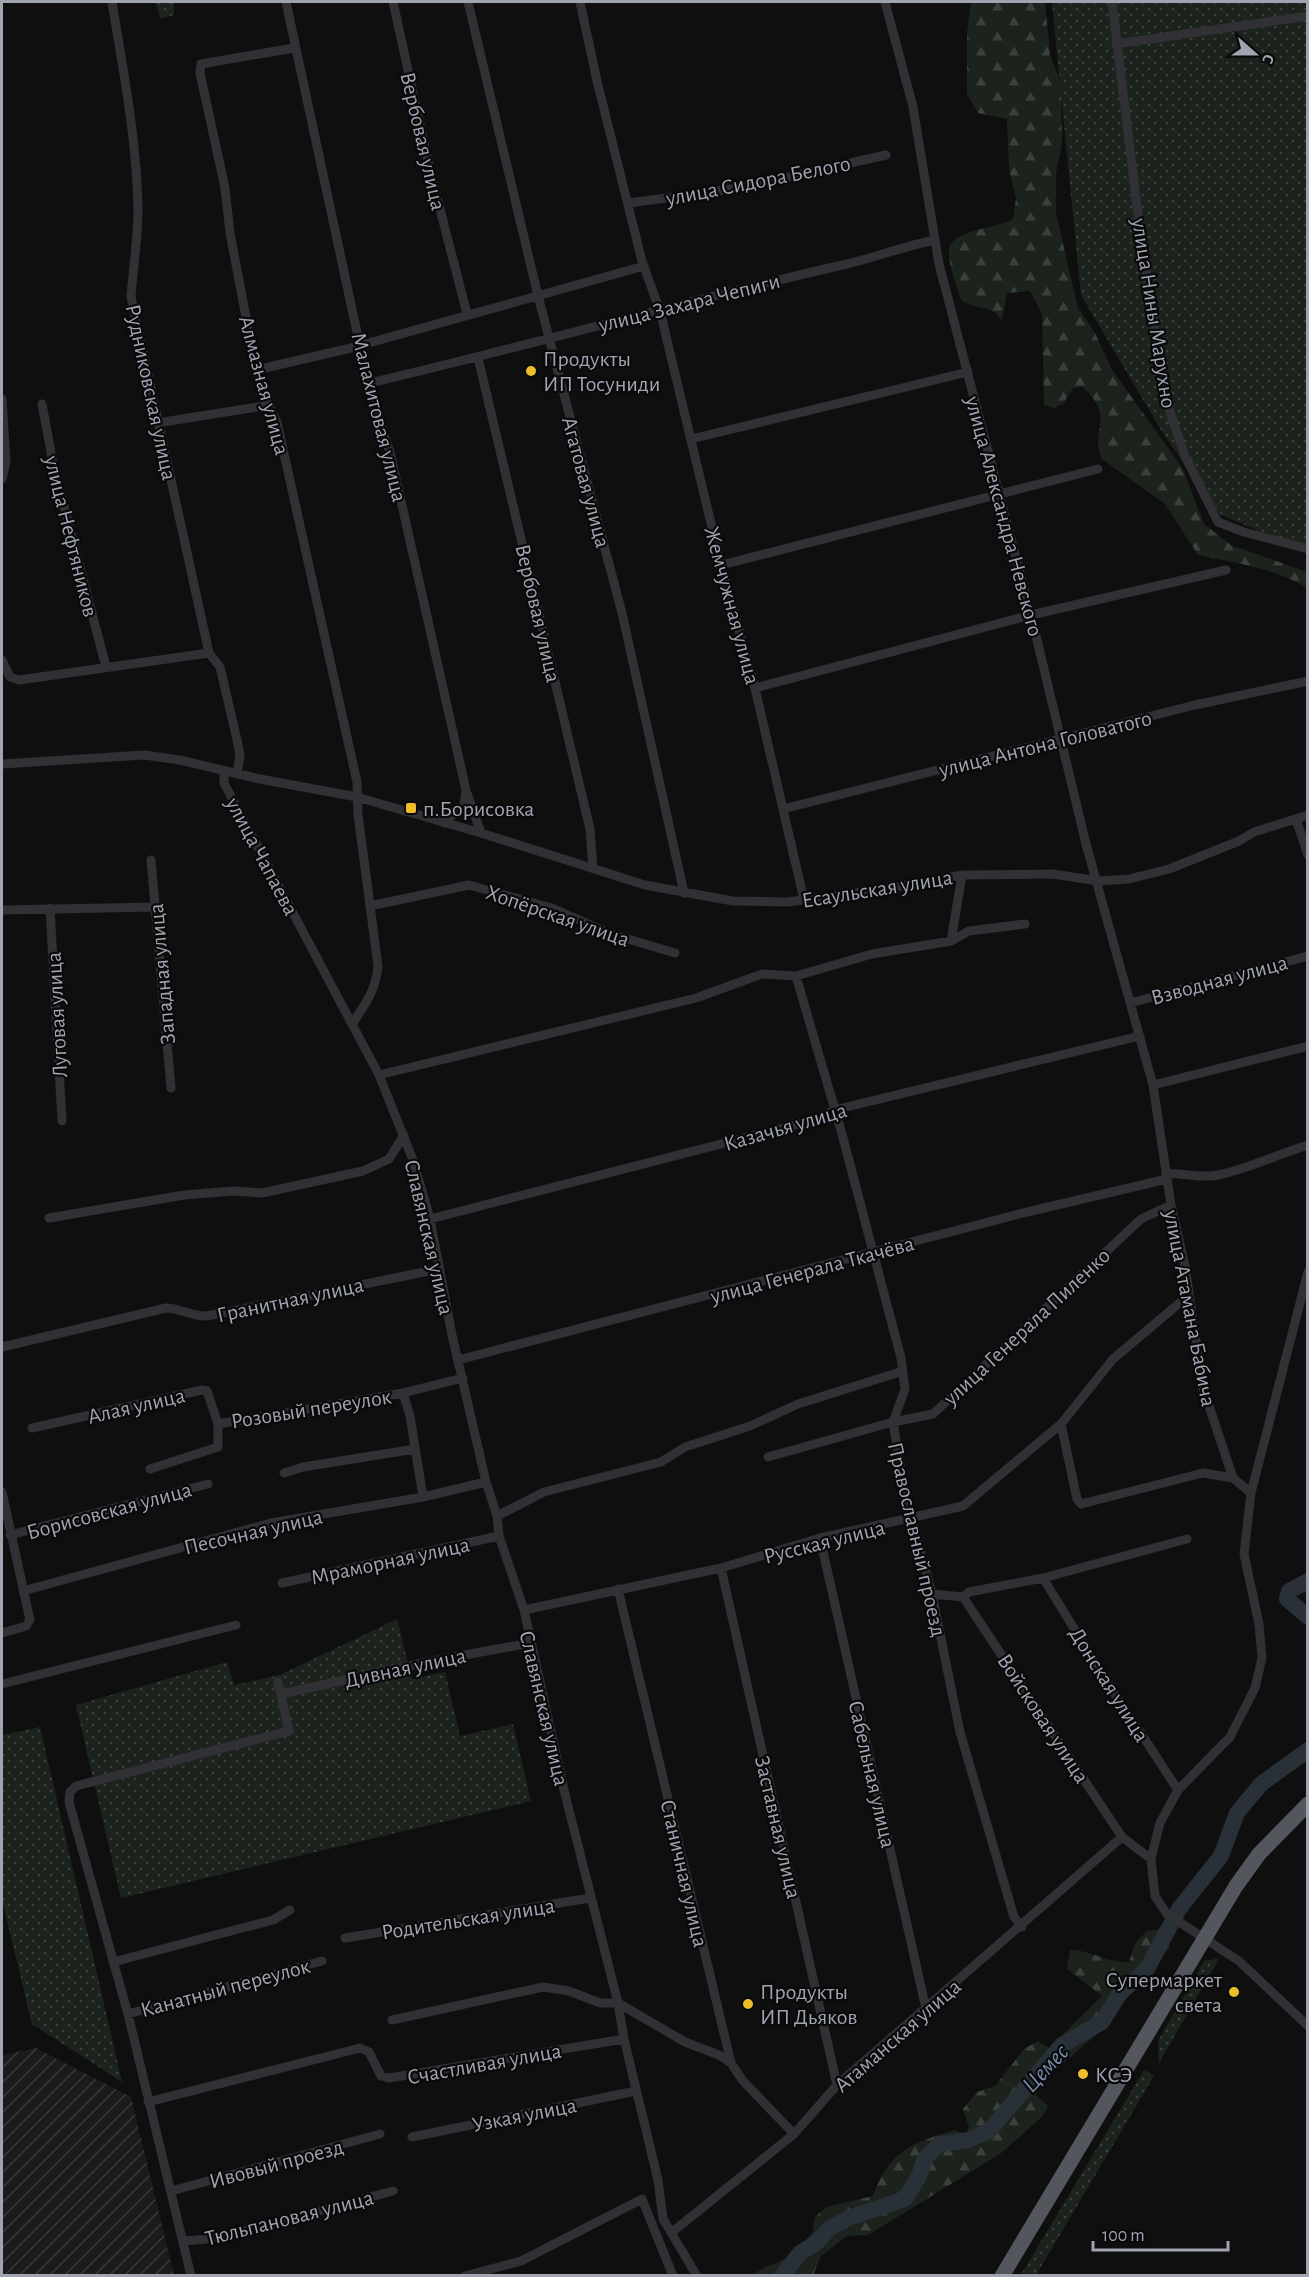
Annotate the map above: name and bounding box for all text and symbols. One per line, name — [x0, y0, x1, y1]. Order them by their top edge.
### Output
north arrow — [1225, 24, 1285, 84]
text: С — [1259, 52, 1277, 66]
street label: Вербовая улица — [396, 70, 450, 212]
street label: улица Сидора Белого — [663, 152, 852, 210]
street label: улица Нины Марухно — [1128, 216, 1180, 410]
street label: улица Захара Чепиги — [595, 270, 782, 336]
street label: Рудниковская улица — [122, 302, 180, 482]
street label: Алмазная улица — [235, 313, 293, 457]
street label: Малахитовая улица — [347, 330, 411, 504]
place label: Продукты ИП Тосуниди — [543, 348, 660, 395]
marker: Продукты ИП Тосуниди — [524, 364, 538, 378]
street label: улица Александра Невского — [961, 393, 1047, 639]
street label: Агатовая улица — [558, 414, 614, 550]
street label: улица Нефтяников — [40, 452, 102, 619]
street label: Жемчужная улица — [700, 524, 764, 687]
street label: Вербовая улица — [511, 542, 565, 684]
street label: улица Антона Головатого — [936, 707, 1154, 781]
street label: улица Чапаева — [221, 793, 302, 919]
place label: п.Борисовка — [423, 798, 534, 820]
marker: п.Борисовка — [404, 801, 418, 815]
street label: Есаульская улица — [800, 866, 954, 912]
street label: Хопёрская улица — [483, 881, 632, 951]
street label: Западная улица — [145, 903, 179, 1045]
street label: Взводная улица — [1149, 951, 1290, 1009]
street label: Луговая улица — [43, 952, 71, 1078]
street label: Казачья улица — [721, 1099, 849, 1155]
street label: Славянская улица — [400, 1157, 458, 1317]
street label: улица Атамана Бабича — [1160, 1207, 1220, 1408]
street label: улица Генерала Ткачёва — [707, 1232, 916, 1308]
street label: улица Генерала Пиленко — [938, 1244, 1114, 1410]
street label: Гранитная улица — [215, 1274, 366, 1326]
street label: Алая улица — [85, 1384, 187, 1428]
street label: Розовый переулок — [230, 1385, 393, 1433]
street label: Православный проезд — [884, 1440, 950, 1639]
street label: Борисовская улица — [24, 1478, 194, 1544]
street label: Песочная улица — [182, 1505, 325, 1559]
street label: Русская улица — [761, 1516, 887, 1568]
street label: Мраморная улица — [309, 1533, 472, 1589]
street label: Донская улица — [1065, 1623, 1153, 1746]
street label: Славянская улица — [515, 1628, 573, 1788]
street label: Дивная улица — [343, 1644, 468, 1692]
street label: Войсковая улица — [993, 1650, 1093, 1787]
street label: Сабельная улица — [844, 1699, 900, 1850]
street label: Заставная улица — [751, 1754, 805, 1901]
street label: Станичная улица — [656, 1797, 712, 1949]
street label: Родительская улица — [380, 1894, 556, 1944]
street label: Канатный переулок — [138, 1955, 312, 2021]
place label: Супермаркет света — [1106, 1969, 1223, 2016]
street label: Атаманская улица — [830, 1975, 965, 2096]
place label: Продукты ИП Дьяков — [760, 1981, 857, 2028]
marker: Супермаркет света — [1227, 1985, 1241, 1999]
marker: Продукты ИП Дьяков — [741, 1997, 755, 2011]
street label: Счастливая улица — [405, 2040, 563, 2088]
water label: Цемес — [1018, 2040, 1074, 2097]
place label: КСЭ — [1095, 2064, 1133, 2086]
marker: КСЭ — [1076, 2067, 1090, 2081]
street label: Узкая улица — [470, 2094, 578, 2136]
street label: Ивовый проезд — [207, 2135, 346, 2192]
street label: Тюльпановая улица — [203, 2186, 376, 2250]
scale bar — [1093, 2214, 1228, 2252]
text: 100 m — [1102, 2227, 1145, 2245]

